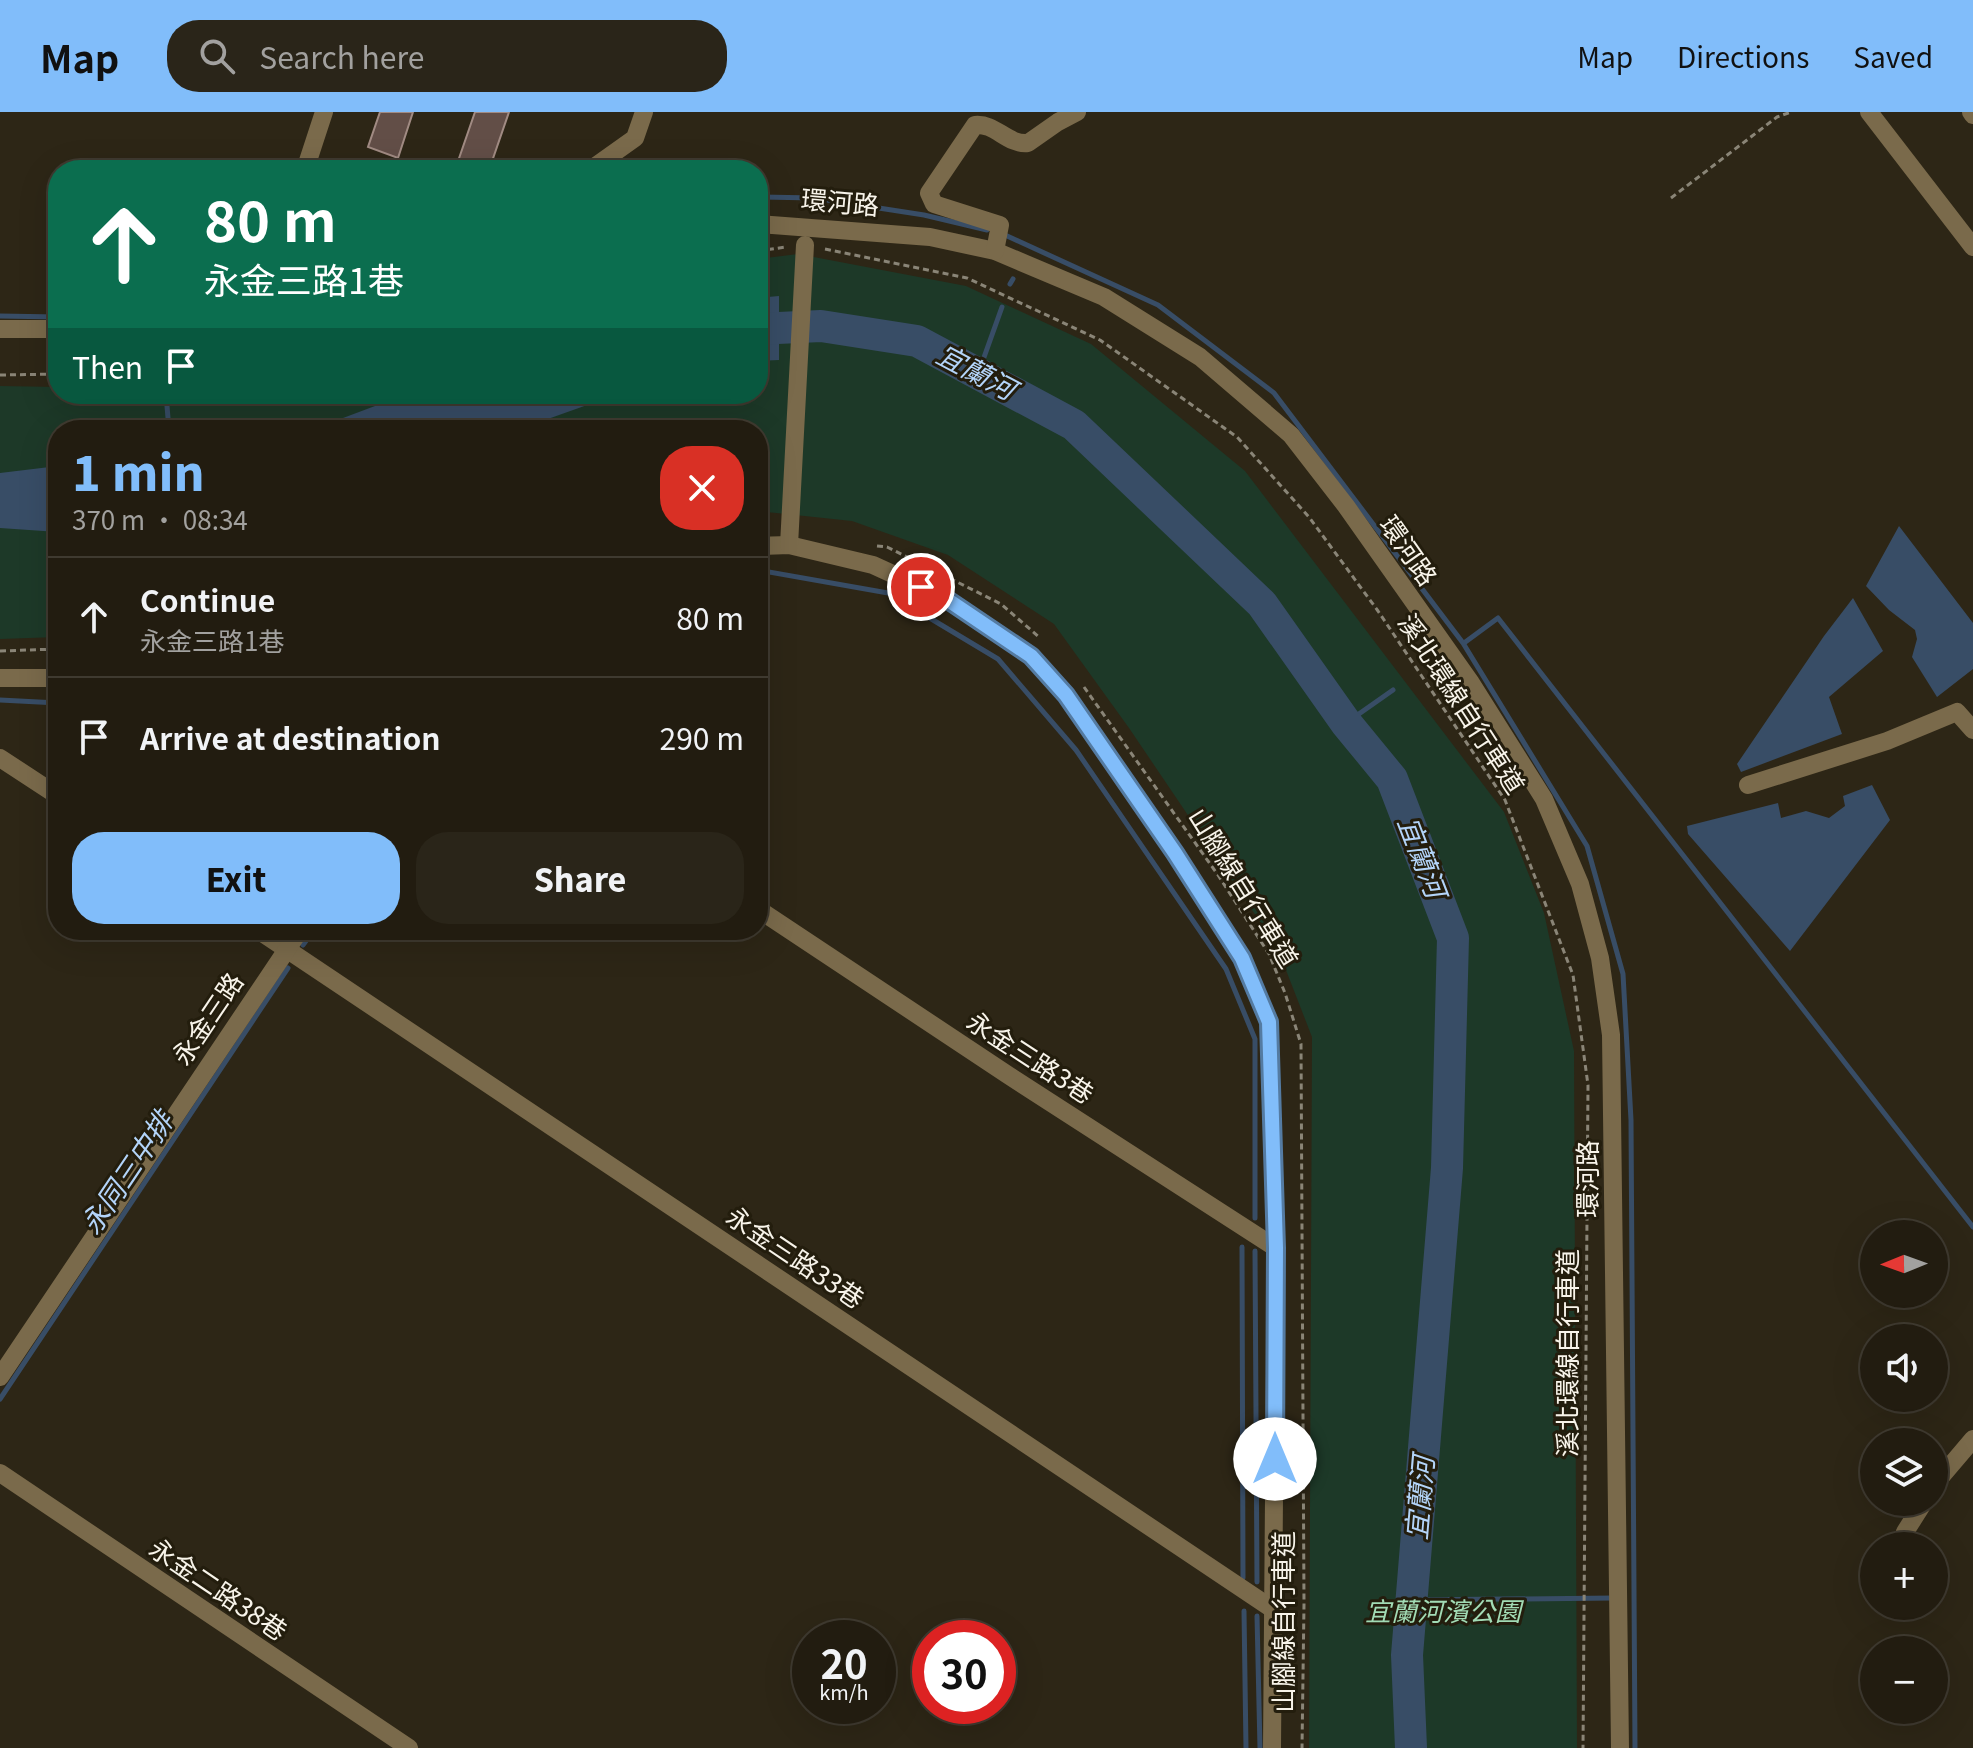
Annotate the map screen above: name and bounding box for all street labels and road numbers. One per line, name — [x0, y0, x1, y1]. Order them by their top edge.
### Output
street label: 環河路 — [800, 179, 881, 222]
street label: 環河路 — [1373, 507, 1448, 592]
street label: 溪北環線自行車道 — [1391, 605, 1535, 800]
street label: 山腳線自行車道 — [1181, 800, 1309, 974]
street label: 永金三路 — [162, 964, 250, 1071]
street label: 永金三路3巷 — [961, 1001, 1102, 1111]
street label: 環河路 — [1567, 1140, 1604, 1218]
street label: 永金三路33巷 — [720, 1196, 873, 1316]
street label: 溪北環線自行車道 — [1547, 1249, 1584, 1457]
street label: 永金二路38巷 — [143, 1528, 296, 1648]
street label: 山腳線自行車道 — [1263, 1531, 1300, 1713]

